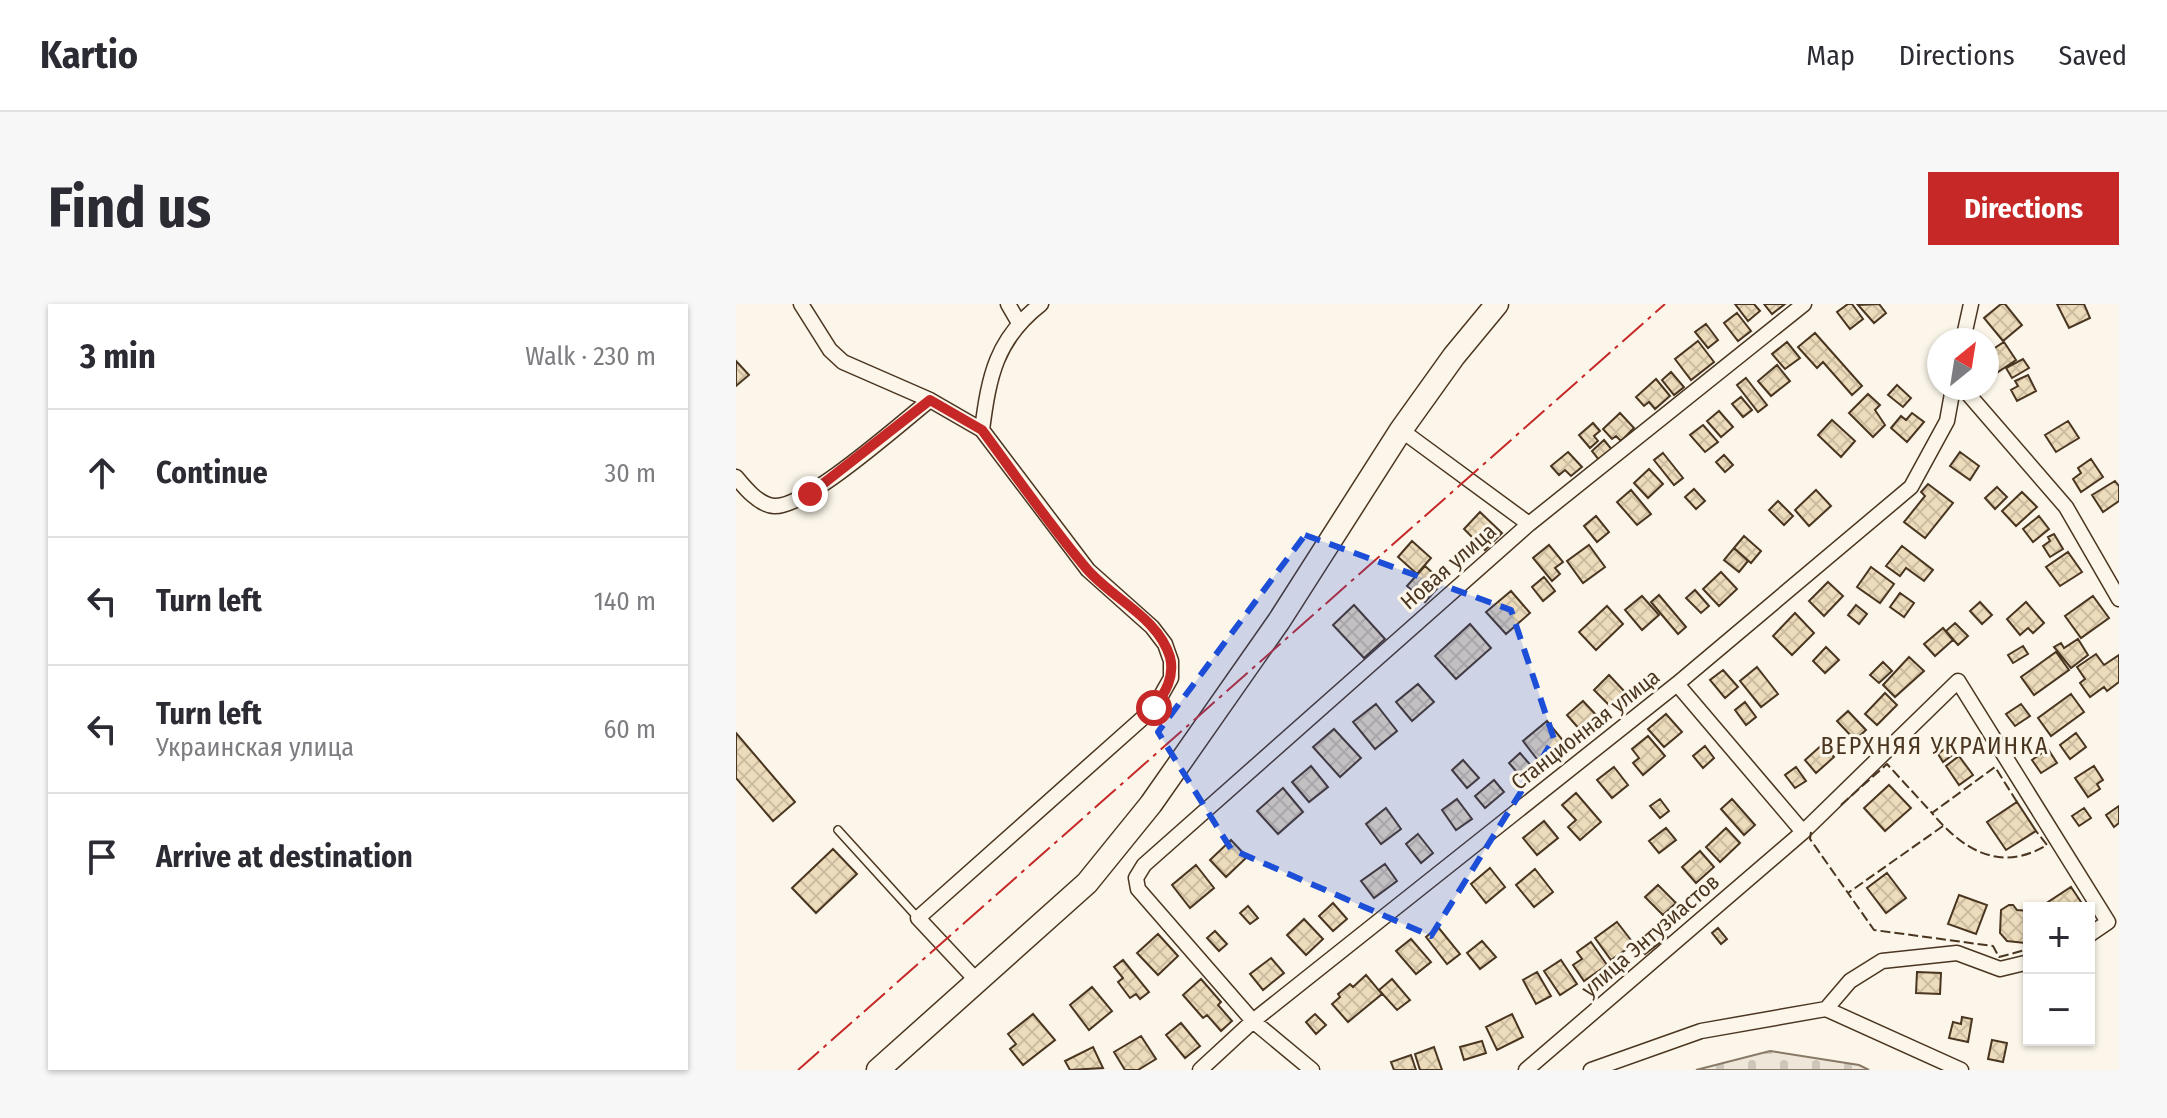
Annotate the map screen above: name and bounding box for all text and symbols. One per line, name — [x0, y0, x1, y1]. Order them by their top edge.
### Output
text: Kartio — [40, 32, 138, 78]
text: Map — [1806, 39, 1855, 72]
text: Directions — [1899, 39, 2015, 72]
text: Saved — [2059, 39, 2127, 72]
button: Directions — [1928, 172, 2119, 245]
text: Find us — [48, 175, 211, 242]
north arrow — [1927, 328, 1999, 400]
text: 3 min — [80, 336, 156, 377]
text: Walk · 230 m — [525, 341, 656, 372]
icon: ahead — [80, 451, 124, 495]
text: Continue — [156, 455, 268, 491]
text: 30 m — [605, 458, 656, 489]
route end — [792, 476, 828, 512]
street label: Новая улица — [1395, 518, 1502, 615]
icon: left — [80, 579, 124, 623]
text: Turn left — [156, 583, 262, 619]
text: 140 m — [594, 586, 656, 617]
street label: Станционная улица — [1506, 663, 1665, 796]
route start — [1136, 690, 1172, 726]
text: Turn left — [156, 696, 262, 732]
icon: left — [80, 707, 124, 751]
text: 60 m — [603, 714, 656, 745]
text: Украинская улица — [156, 732, 354, 763]
district label: ВЕРХНЯЯ УКРАИНКА — [1820, 732, 2050, 760]
icon: arrive — [80, 835, 124, 879]
text: Arrive at destination — [156, 839, 413, 875]
street label: улица Энтузиастов — [1576, 868, 1725, 1003]
map controls — [2023, 902, 2095, 1046]
button: + — [2023, 902, 2095, 974]
button: − — [2023, 974, 2095, 1046]

